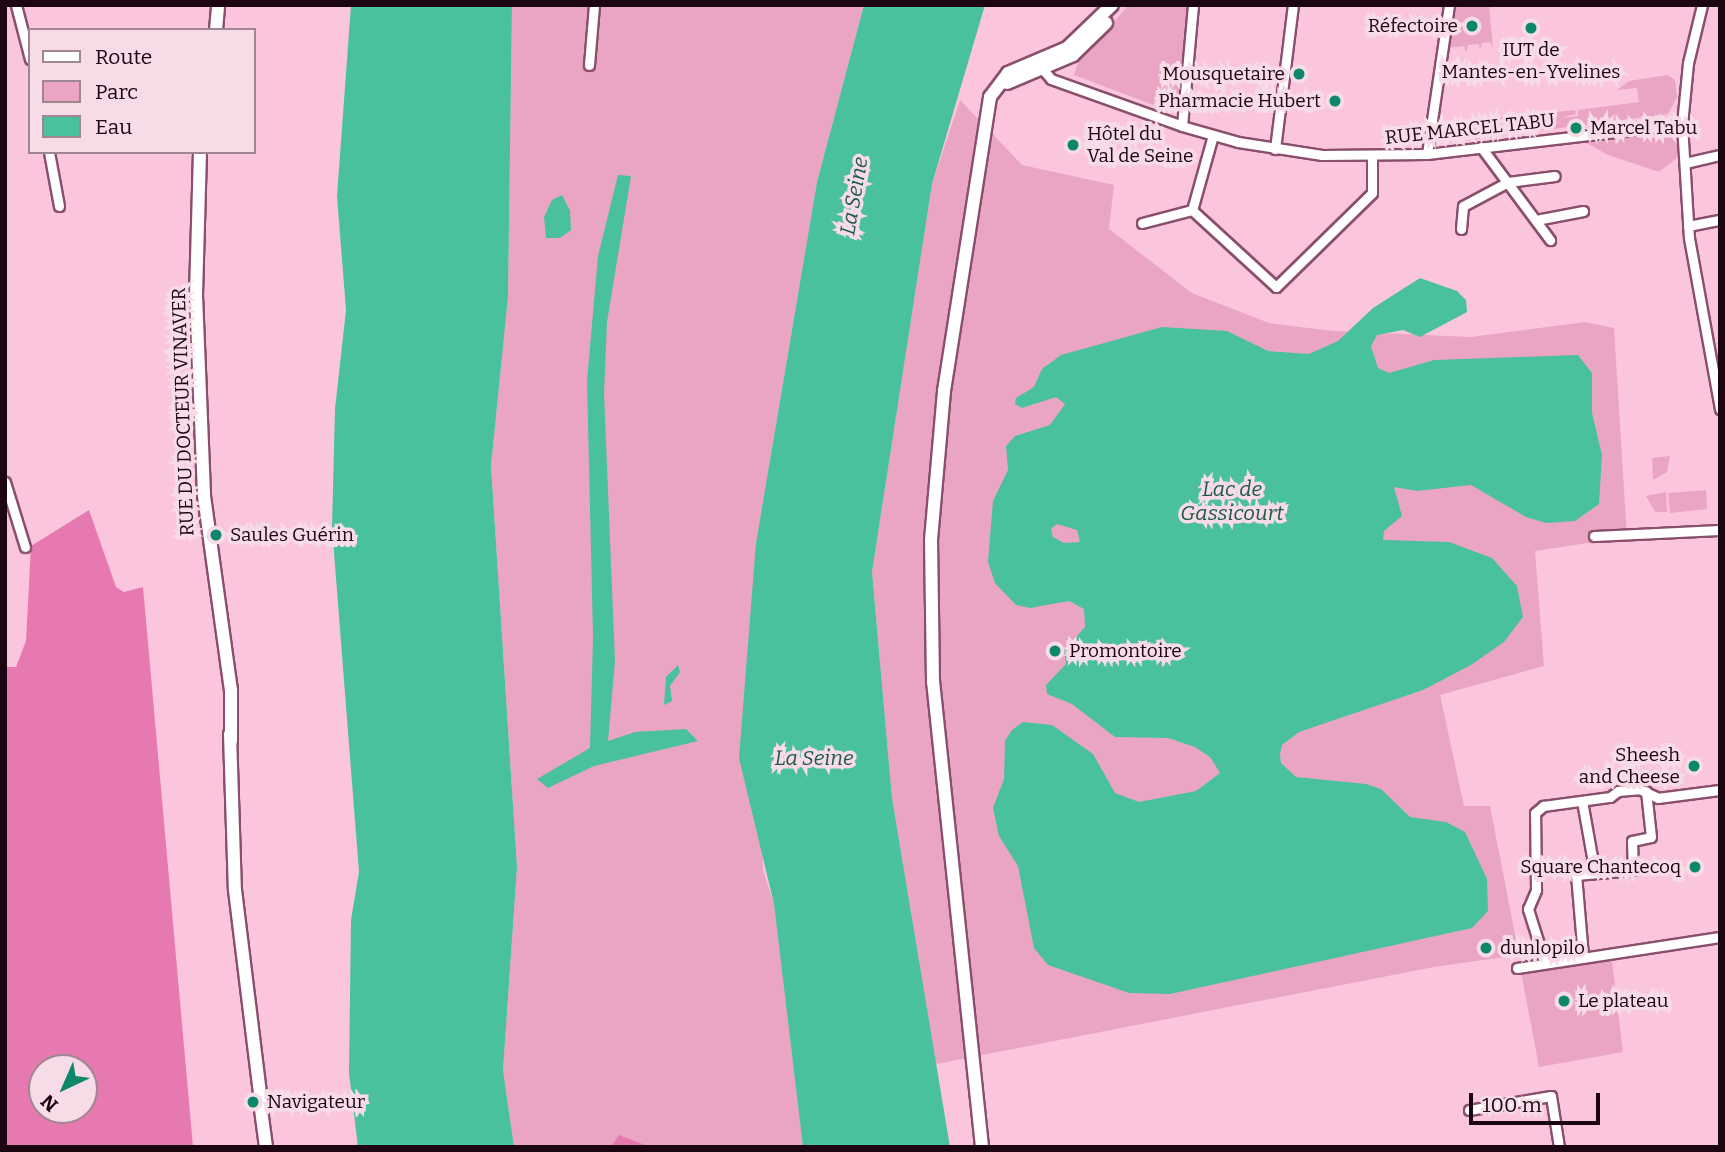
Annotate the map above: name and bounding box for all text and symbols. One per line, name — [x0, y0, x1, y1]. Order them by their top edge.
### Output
place label: Réfectoire — [1368, 15, 1458, 37]
marker: Réfectoire — [1464, 18, 1480, 34]
marker: IUT de Mantes-en-Yvelines — [1523, 20, 1539, 36]
legend — [28, 28, 256, 154]
place label: IUT de Mantes-en-Yvelines — [1442, 39, 1620, 83]
text: Route — [95, 44, 152, 70]
place label: Mousquetaire — [1162, 63, 1285, 85]
marker: Mousquetaire — [1291, 66, 1307, 82]
text: Parc — [95, 79, 138, 105]
place label: Pharmacie Hubert — [1158, 90, 1321, 112]
marker: Pharmacie Hubert — [1327, 93, 1343, 109]
street label: RUE MARCEL TABU — [1384, 109, 1556, 149]
text: Eau — [95, 114, 132, 140]
place label: Marcel Tabu — [1590, 117, 1697, 139]
marker: Marcel Tabu — [1568, 120, 1584, 136]
place label: Hôtel du Val de Seine — [1087, 123, 1193, 167]
marker: Hôtel du Val de Seine — [1065, 137, 1081, 153]
water label: La Seine — [835, 155, 873, 237]
street label: RUE DU DOCTEUR VINAVER — [167, 287, 199, 537]
water label: Lac de Gassicourt — [1180, 476, 1284, 526]
place label: Saules Guérin — [230, 524, 354, 546]
marker: Saules Guérin — [208, 527, 224, 543]
place label: Promontoire — [1069, 640, 1182, 662]
marker: Promontoire — [1047, 643, 1063, 659]
place label: Sheesh and Cheese — [1579, 744, 1680, 788]
water label: La Seine — [774, 745, 854, 771]
marker: Sheesh and Cheese — [1686, 758, 1702, 774]
place label: Square Chantecoq — [1520, 856, 1681, 878]
marker: Square Chantecoq — [1687, 859, 1703, 875]
place label: dunlopilo — [1500, 937, 1585, 959]
marker: dunlopilo — [1478, 940, 1494, 956]
place label: Le plateau — [1578, 990, 1669, 1012]
marker: Le plateau — [1556, 993, 1572, 1009]
north arrow — [28, 1054, 98, 1124]
scale bar — [1473, 1078, 1604, 1122]
text: N — [36, 1090, 63, 1116]
place label: Navigateur — [267, 1091, 365, 1113]
text: 100 m — [1482, 1092, 1542, 1118]
marker: Navigateur — [245, 1094, 261, 1110]

